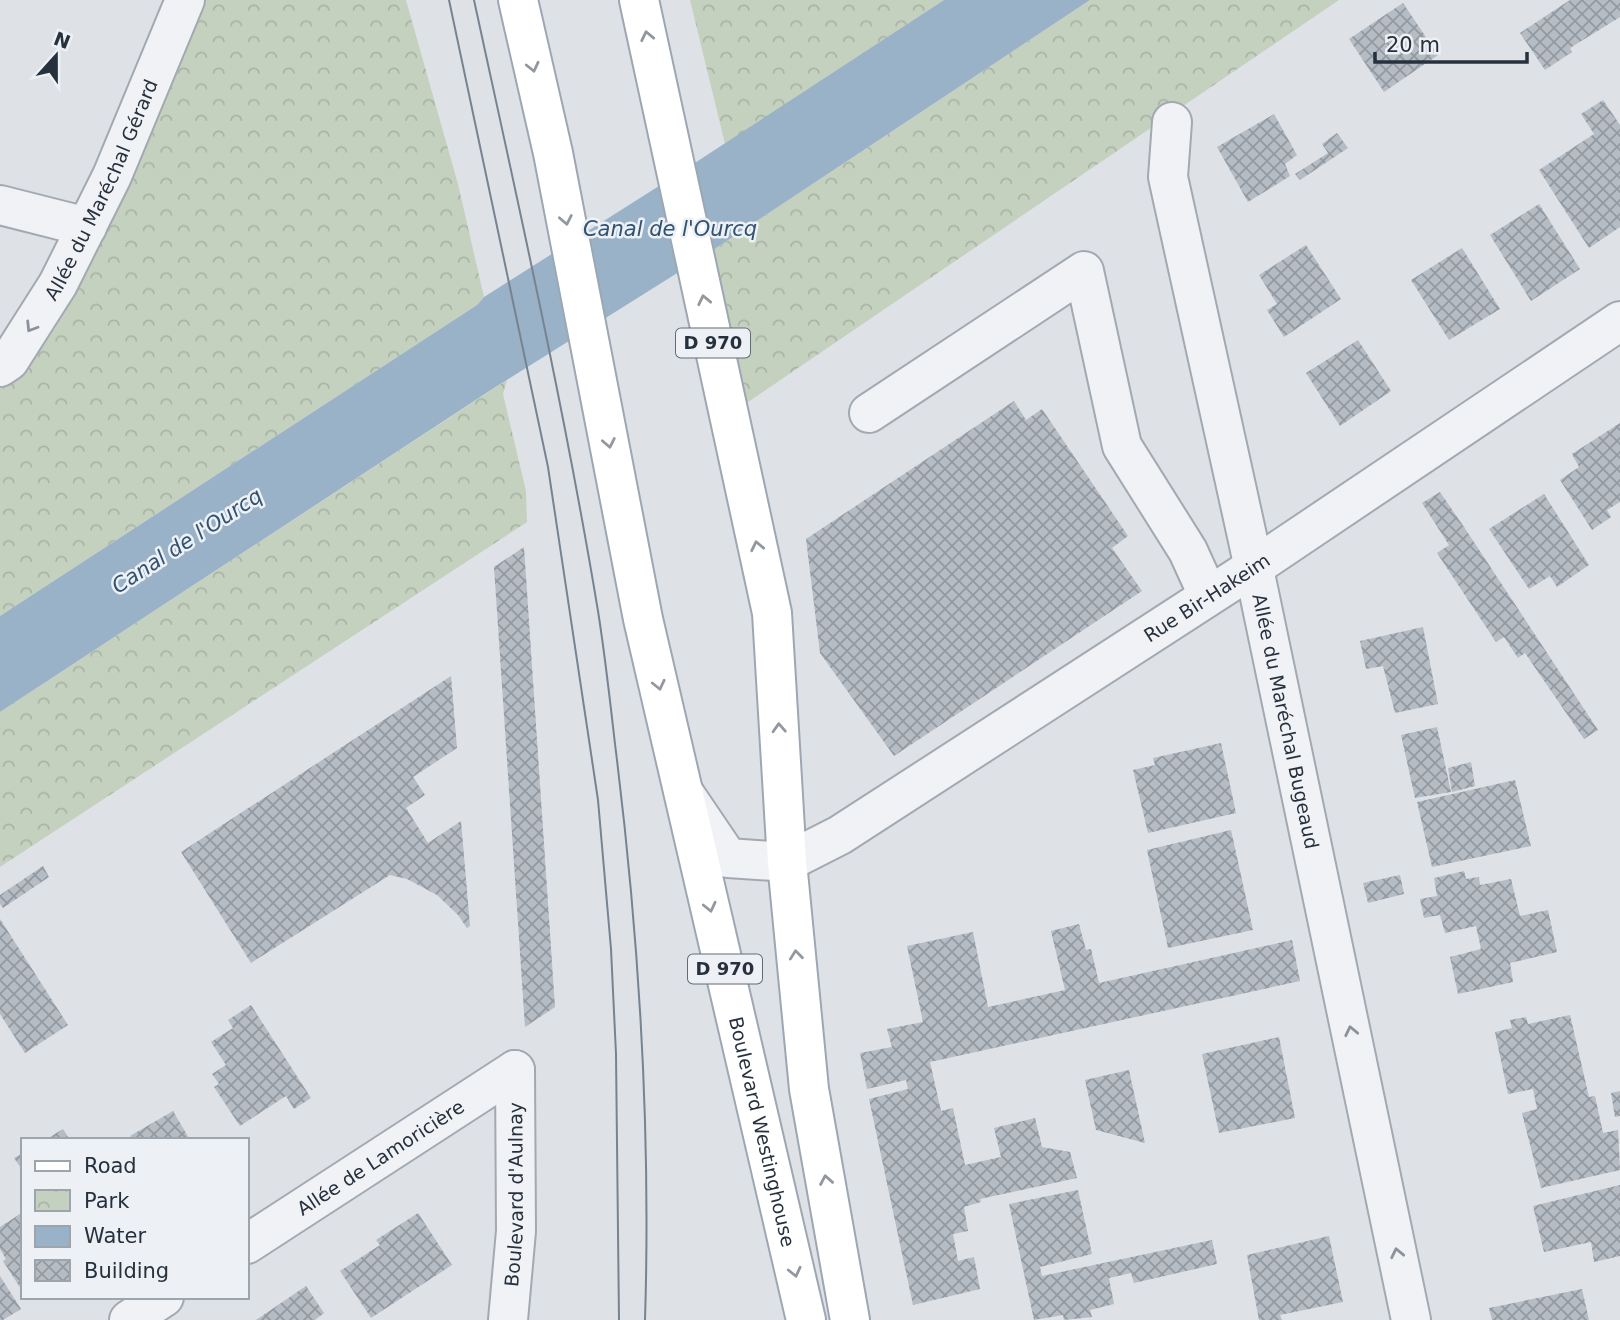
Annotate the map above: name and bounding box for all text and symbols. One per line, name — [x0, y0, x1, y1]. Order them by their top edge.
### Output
north arrow — [21, 21, 91, 91]
scale bar — [1375, 21, 1527, 65]
text: N — [51, 27, 73, 53]
one-way arrow — [641, 30, 656, 42]
text: 20 m — [1386, 33, 1440, 57]
one-way arrow — [525, 61, 540, 73]
street label: Allée du Maréchal Gérard — [40, 76, 162, 304]
one-way arrow — [557, 214, 572, 226]
water label: Canal de l'Ourcq — [583, 217, 757, 241]
one-way arrow — [698, 294, 713, 306]
one-way arrow — [26, 319, 39, 332]
road number: D 970 — [676, 328, 750, 358]
one-way arrow — [601, 437, 616, 449]
water label: Canal de l'Ourcq — [107, 484, 267, 598]
one-way arrow — [751, 540, 765, 552]
street label: Rue Bir-Hakeim — [1140, 549, 1274, 646]
street label: Allée du Maréchal Bugeaud — [1248, 592, 1323, 851]
one-way arrow — [650, 679, 665, 691]
one-way arrow — [771, 722, 786, 733]
one-way arrow — [702, 901, 716, 913]
one-way arrow — [789, 949, 804, 960]
road number: D 970 — [688, 954, 762, 984]
street label: Boulevard Westinghouse — [725, 1014, 800, 1249]
one-way arrow — [1344, 1025, 1359, 1037]
street label: Allée de Lamoricière — [293, 1095, 468, 1220]
street label: Boulevard d'Aulnay — [500, 1102, 527, 1288]
legend — [21, 1138, 248, 1299]
text: Road — [84, 1154, 137, 1178]
one-way arrow — [819, 1175, 834, 1187]
text: Park — [84, 1189, 130, 1213]
text: Water — [84, 1224, 146, 1248]
one-way arrow — [1391, 1247, 1406, 1259]
text: Building — [84, 1259, 169, 1283]
one-way arrow — [786, 1266, 801, 1278]

